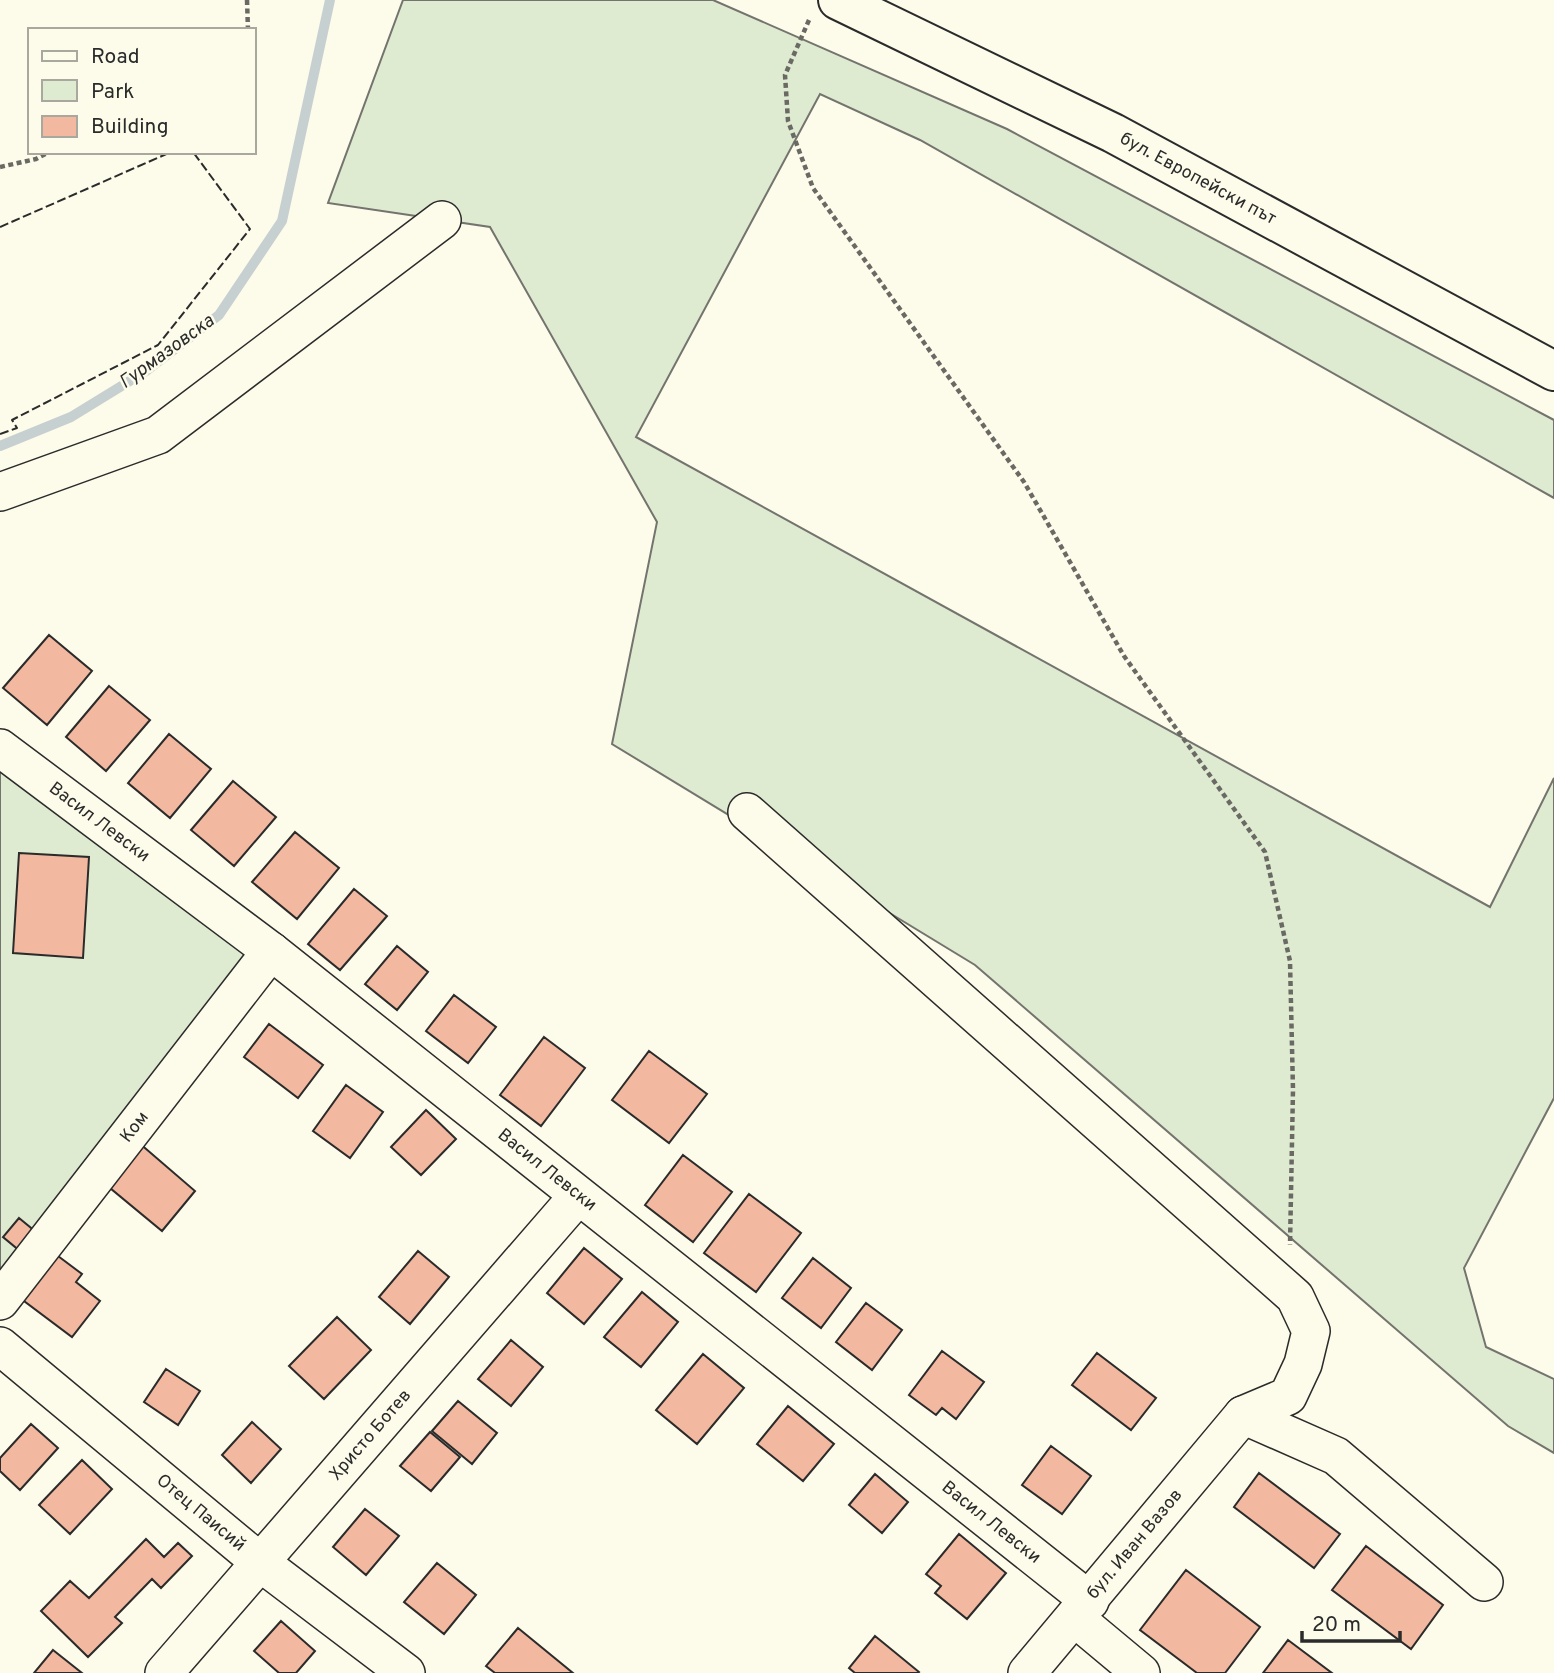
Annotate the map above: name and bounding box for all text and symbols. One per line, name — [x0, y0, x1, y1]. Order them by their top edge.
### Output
legend — [28, 28, 256, 154]
text: Road — [91, 44, 140, 71]
text: Park — [91, 79, 134, 106]
text: Building — [91, 114, 169, 141]
street label: бул. Европейски път — [1116, 127, 1280, 230]
water label: Гурмазовска — [115, 309, 219, 395]
street label: Васил Левски — [44, 777, 154, 868]
street label: Ком — [115, 1107, 154, 1147]
street label: Васил Левски — [493, 1124, 601, 1217]
street label: Христо Ботев — [325, 1385, 416, 1486]
street label: Отец Паисий — [151, 1469, 250, 1557]
street label: Васил Левски — [937, 1476, 1046, 1569]
street label: бул. Иван Вазов — [1082, 1484, 1188, 1604]
scale bar — [1302, 1600, 1400, 1644]
text: 20 m — [1312, 1612, 1361, 1639]

